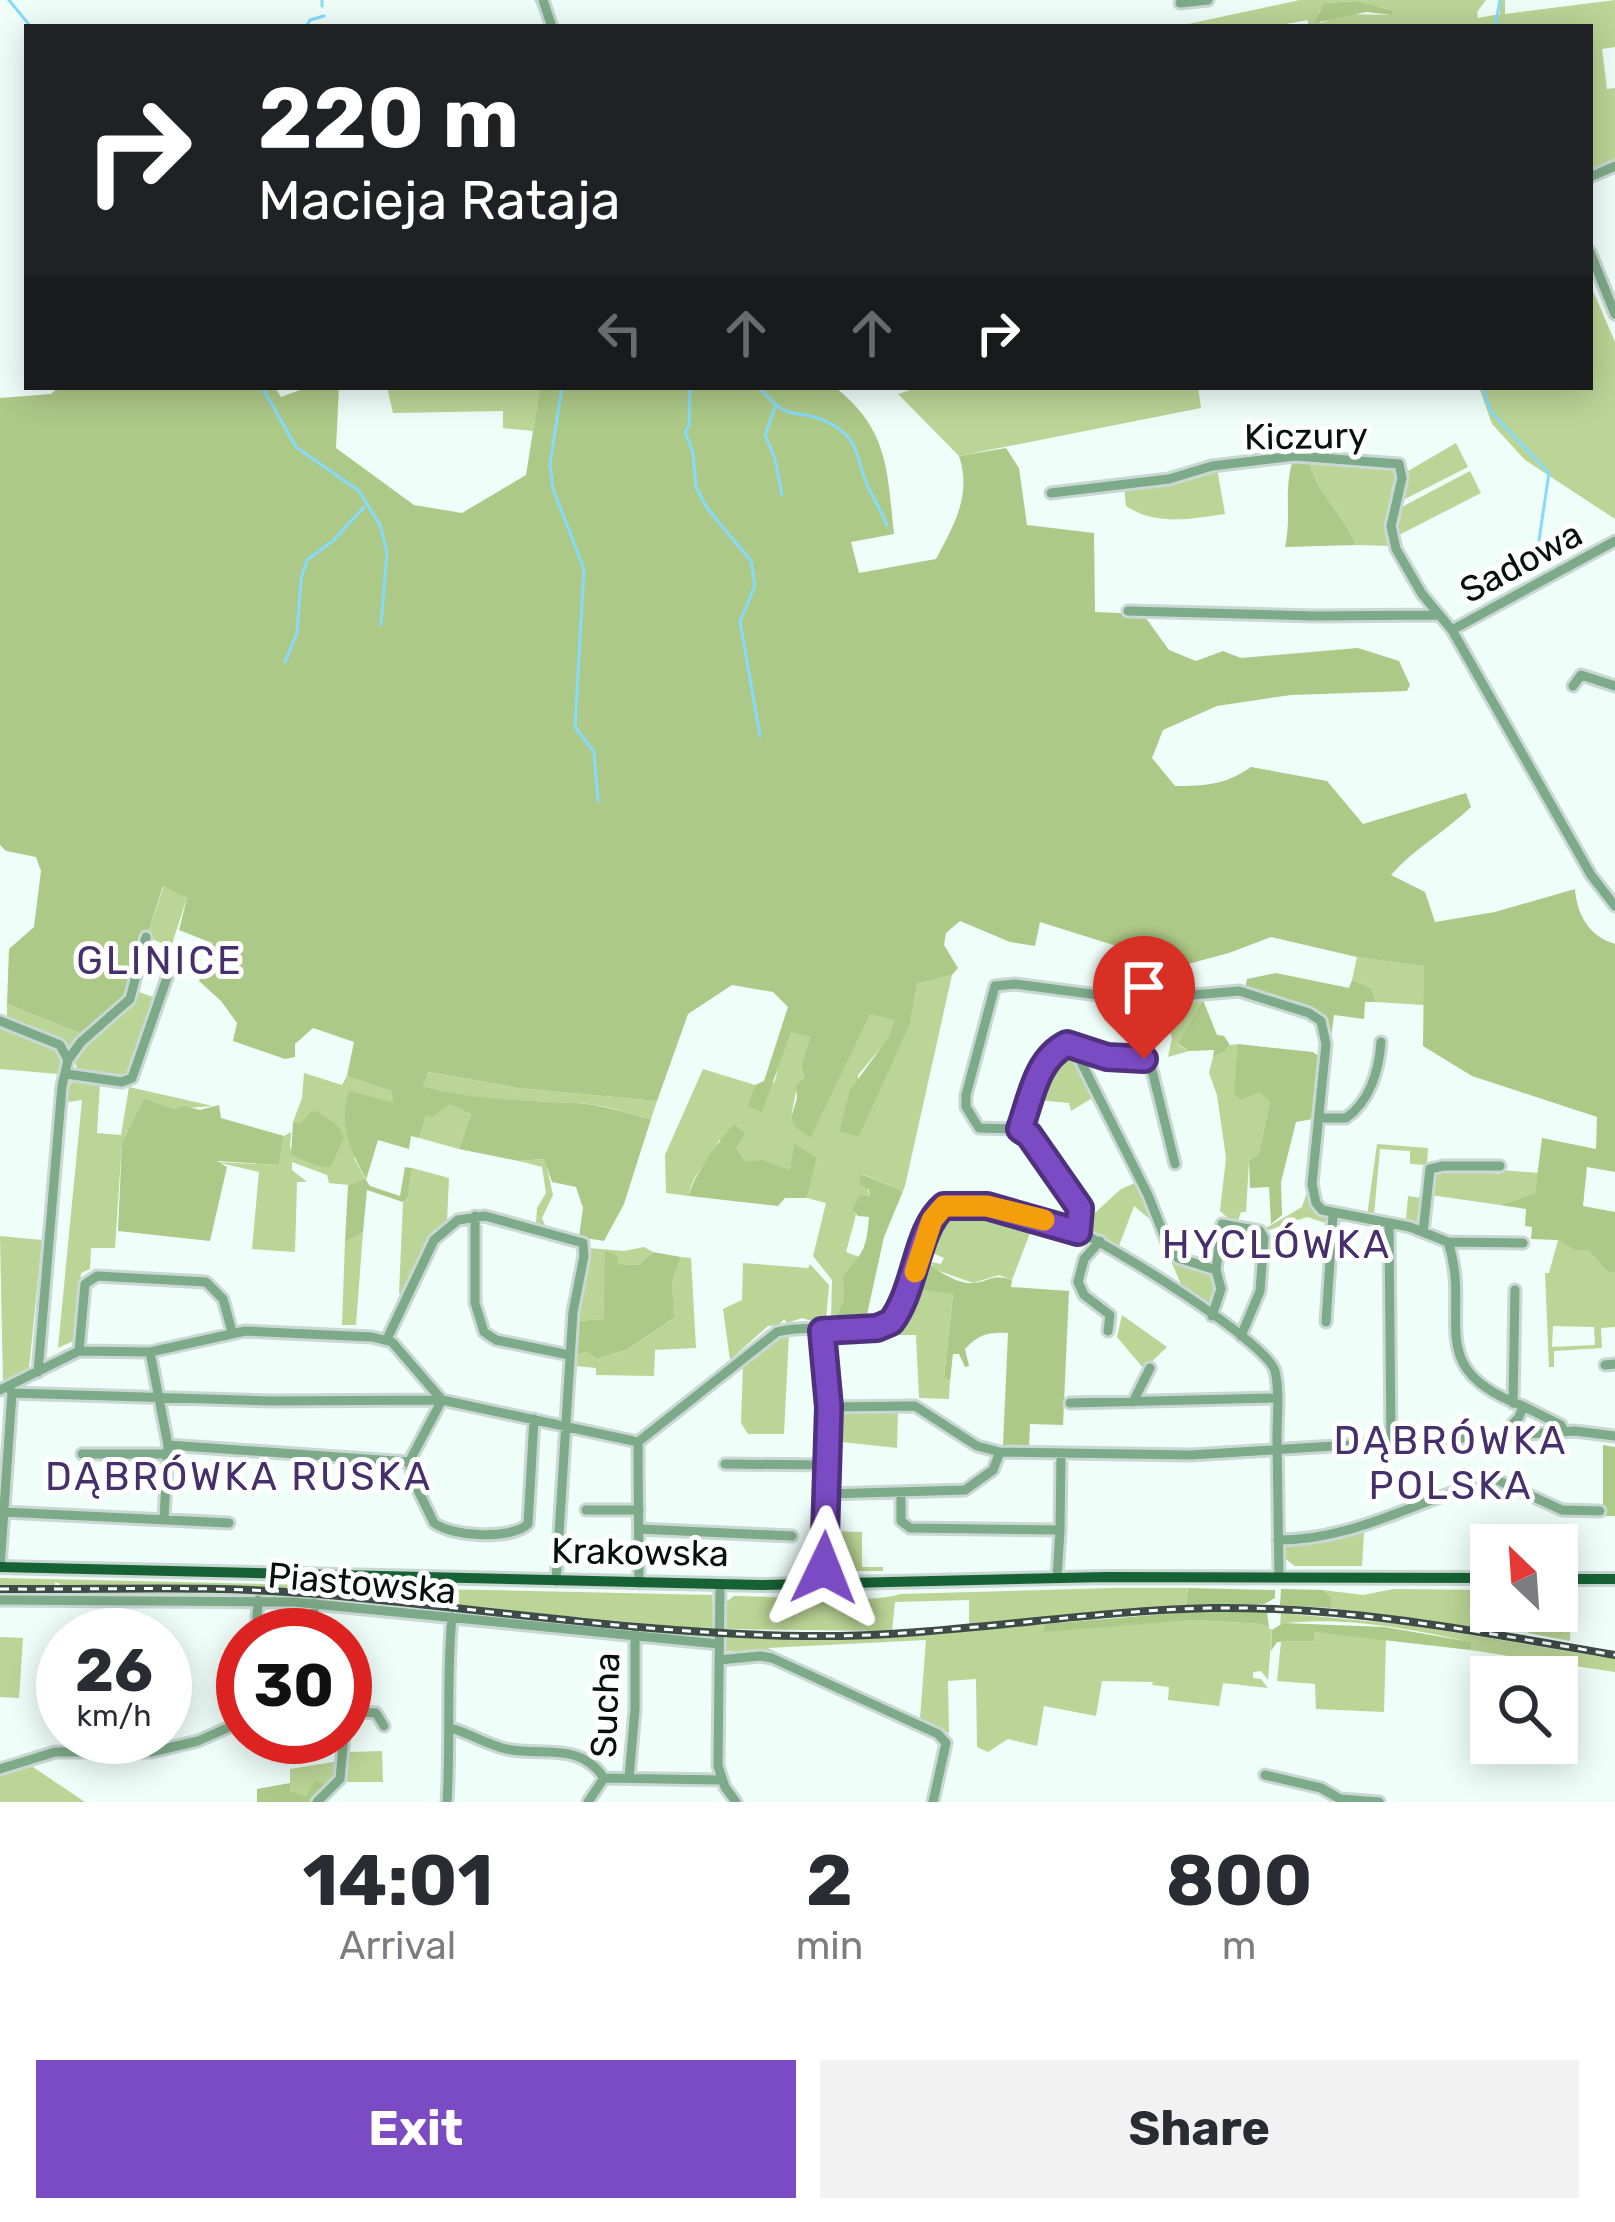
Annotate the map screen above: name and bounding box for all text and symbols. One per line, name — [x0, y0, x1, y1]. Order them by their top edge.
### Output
text: 220 m — [258, 68, 519, 168]
icon: right — [60, 72, 216, 228]
text: Macieja Rataja — [258, 169, 620, 233]
icon: left — [587, 300, 653, 366]
icon: ahead — [713, 300, 779, 366]
icon: ahead — [839, 300, 905, 366]
icon: right — [965, 300, 1031, 366]
street label: Kiczury — [1244, 413, 1368, 459]
street label: Sadowa — [1453, 512, 1589, 612]
pin — [1093, 936, 1195, 1059]
district label: GLINICE — [76, 938, 244, 984]
icon: arrive — [1111, 954, 1177, 1020]
district label: HYCLÓWKA — [1162, 1222, 1392, 1268]
district label: DĄBRÓWKA POLSKA — [1334, 1418, 1568, 1509]
district label: DĄBRÓWKA RUSKA — [45, 1454, 433, 1500]
position arrow — [761, 1505, 887, 1631]
north arrow — [1470, 1524, 1578, 1632]
map controls — [1470, 1524, 1578, 1764]
street label: Krakowska — [551, 1529, 729, 1575]
street label: Piastowska — [266, 1553, 458, 1613]
speed limit sign: 30 — [216, 1608, 372, 1764]
text: 26 — [75, 1635, 153, 1706]
street label: Sucha — [582, 1651, 628, 1759]
button: search — [1470, 1656, 1578, 1764]
text: km/h — [77, 1698, 151, 1734]
text: 14:01 — [302, 1838, 493, 1923]
text: 2 — [806, 1838, 853, 1923]
text: 800 — [1166, 1838, 1313, 1923]
text: Arrival — [339, 1923, 456, 1969]
text: min — [796, 1923, 863, 1969]
text: m — [1222, 1923, 1257, 1969]
button: Exit — [36, 2060, 796, 2198]
button: Share — [820, 2060, 1579, 2198]

